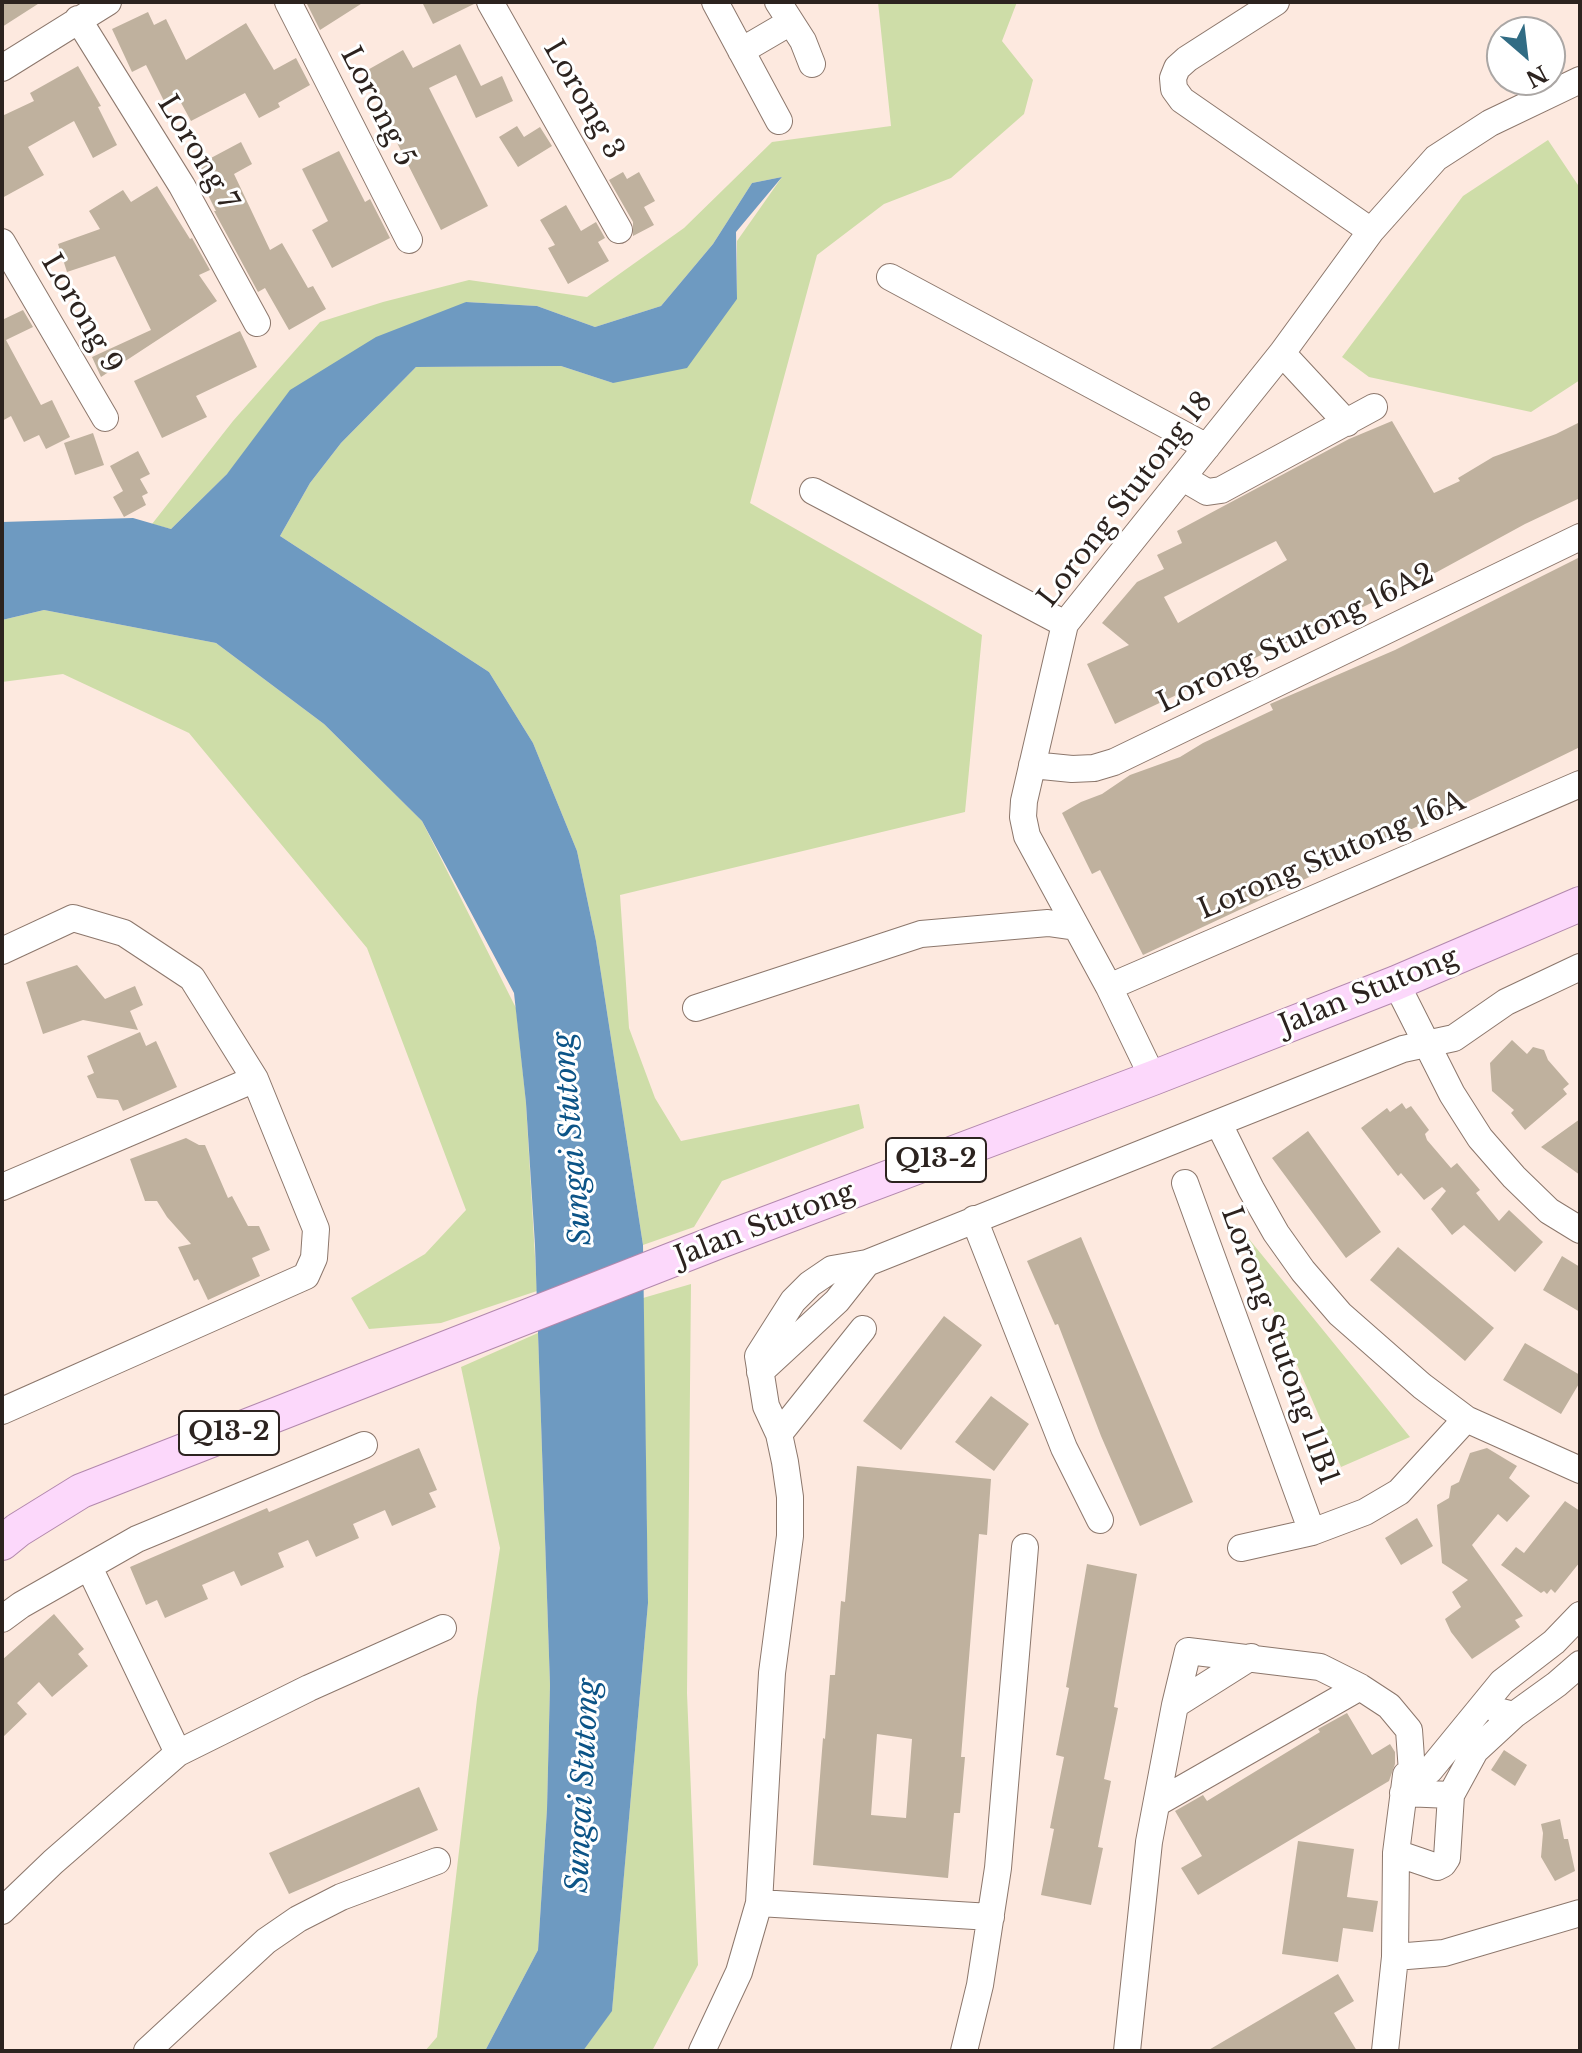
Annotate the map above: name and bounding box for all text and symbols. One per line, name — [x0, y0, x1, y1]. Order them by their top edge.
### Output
north arrow — [1486, 16, 1566, 96]
street label: Lorong 3 — [536, 35, 630, 165]
street label: Lorong 5 — [333, 41, 421, 173]
text: N — [1521, 59, 1552, 93]
street label: Lorong 7 — [150, 89, 244, 217]
street label: Lorong 9 — [33, 248, 129, 380]
street label: Lorong Stutong 18 — [1032, 386, 1220, 614]
street label: Lorong Stutong 16A2 — [1152, 557, 1440, 721]
street label: Lorong Stutong 16A — [1194, 785, 1470, 927]
street label: Jalan Stutong — [1275, 941, 1463, 1043]
water label: Sungai Stutong — [546, 1031, 600, 1247]
road number: Q13-2 — [886, 1138, 986, 1182]
street label: Jalan Stutong — [670, 1175, 860, 1275]
street label: Lorong Stutong 11B1 — [1213, 1202, 1345, 1490]
road number: Q13-2 — [179, 1411, 279, 1455]
water label: Sungai Stutong — [560, 1678, 608, 1894]

